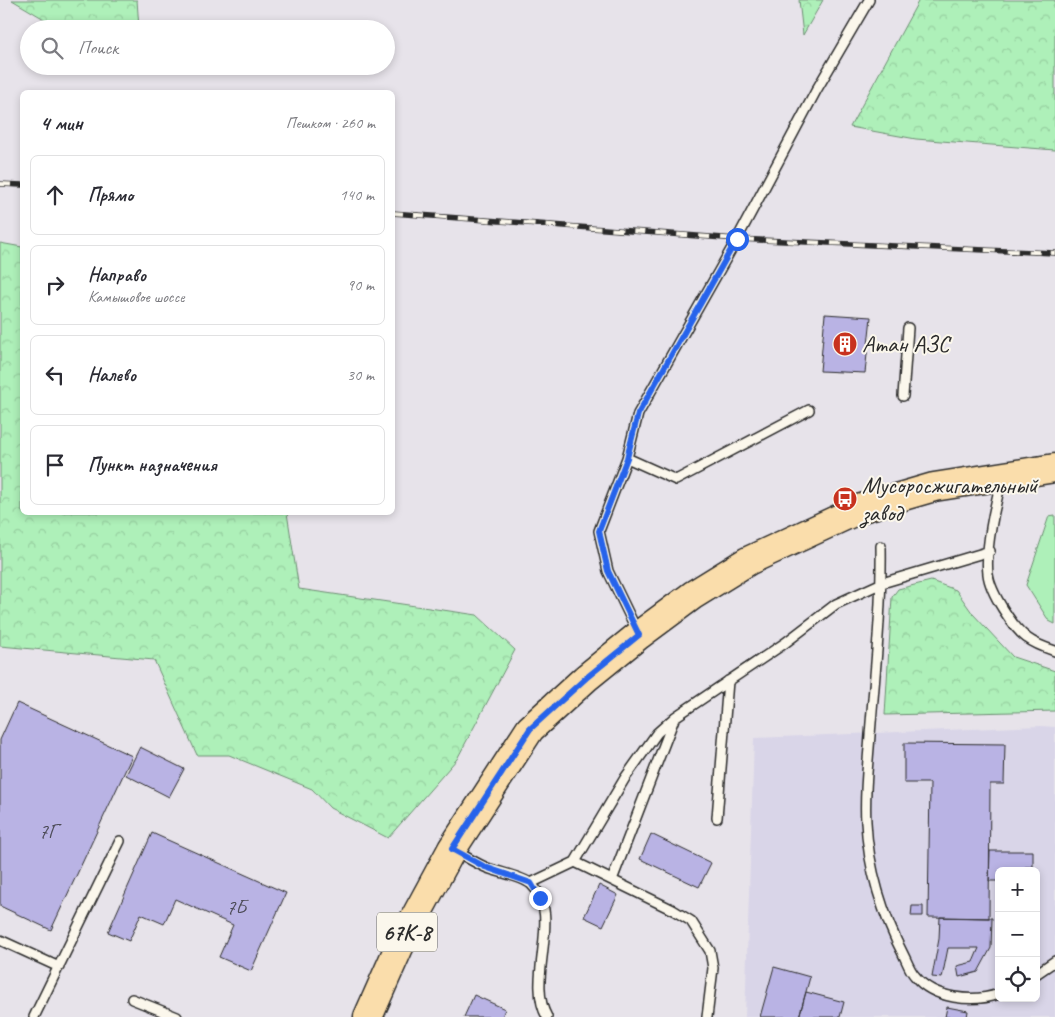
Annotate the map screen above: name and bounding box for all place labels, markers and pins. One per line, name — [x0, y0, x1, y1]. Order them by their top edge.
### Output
place label: Атан АЗС — [862, 329, 953, 359]
building icon: Атан АЗС — [832, 331, 858, 357]
place label: Мусоросжигательный завод — [859, 470, 1040, 529]
bus stop icon: Мусоросжигательный завод — [832, 486, 858, 512]

